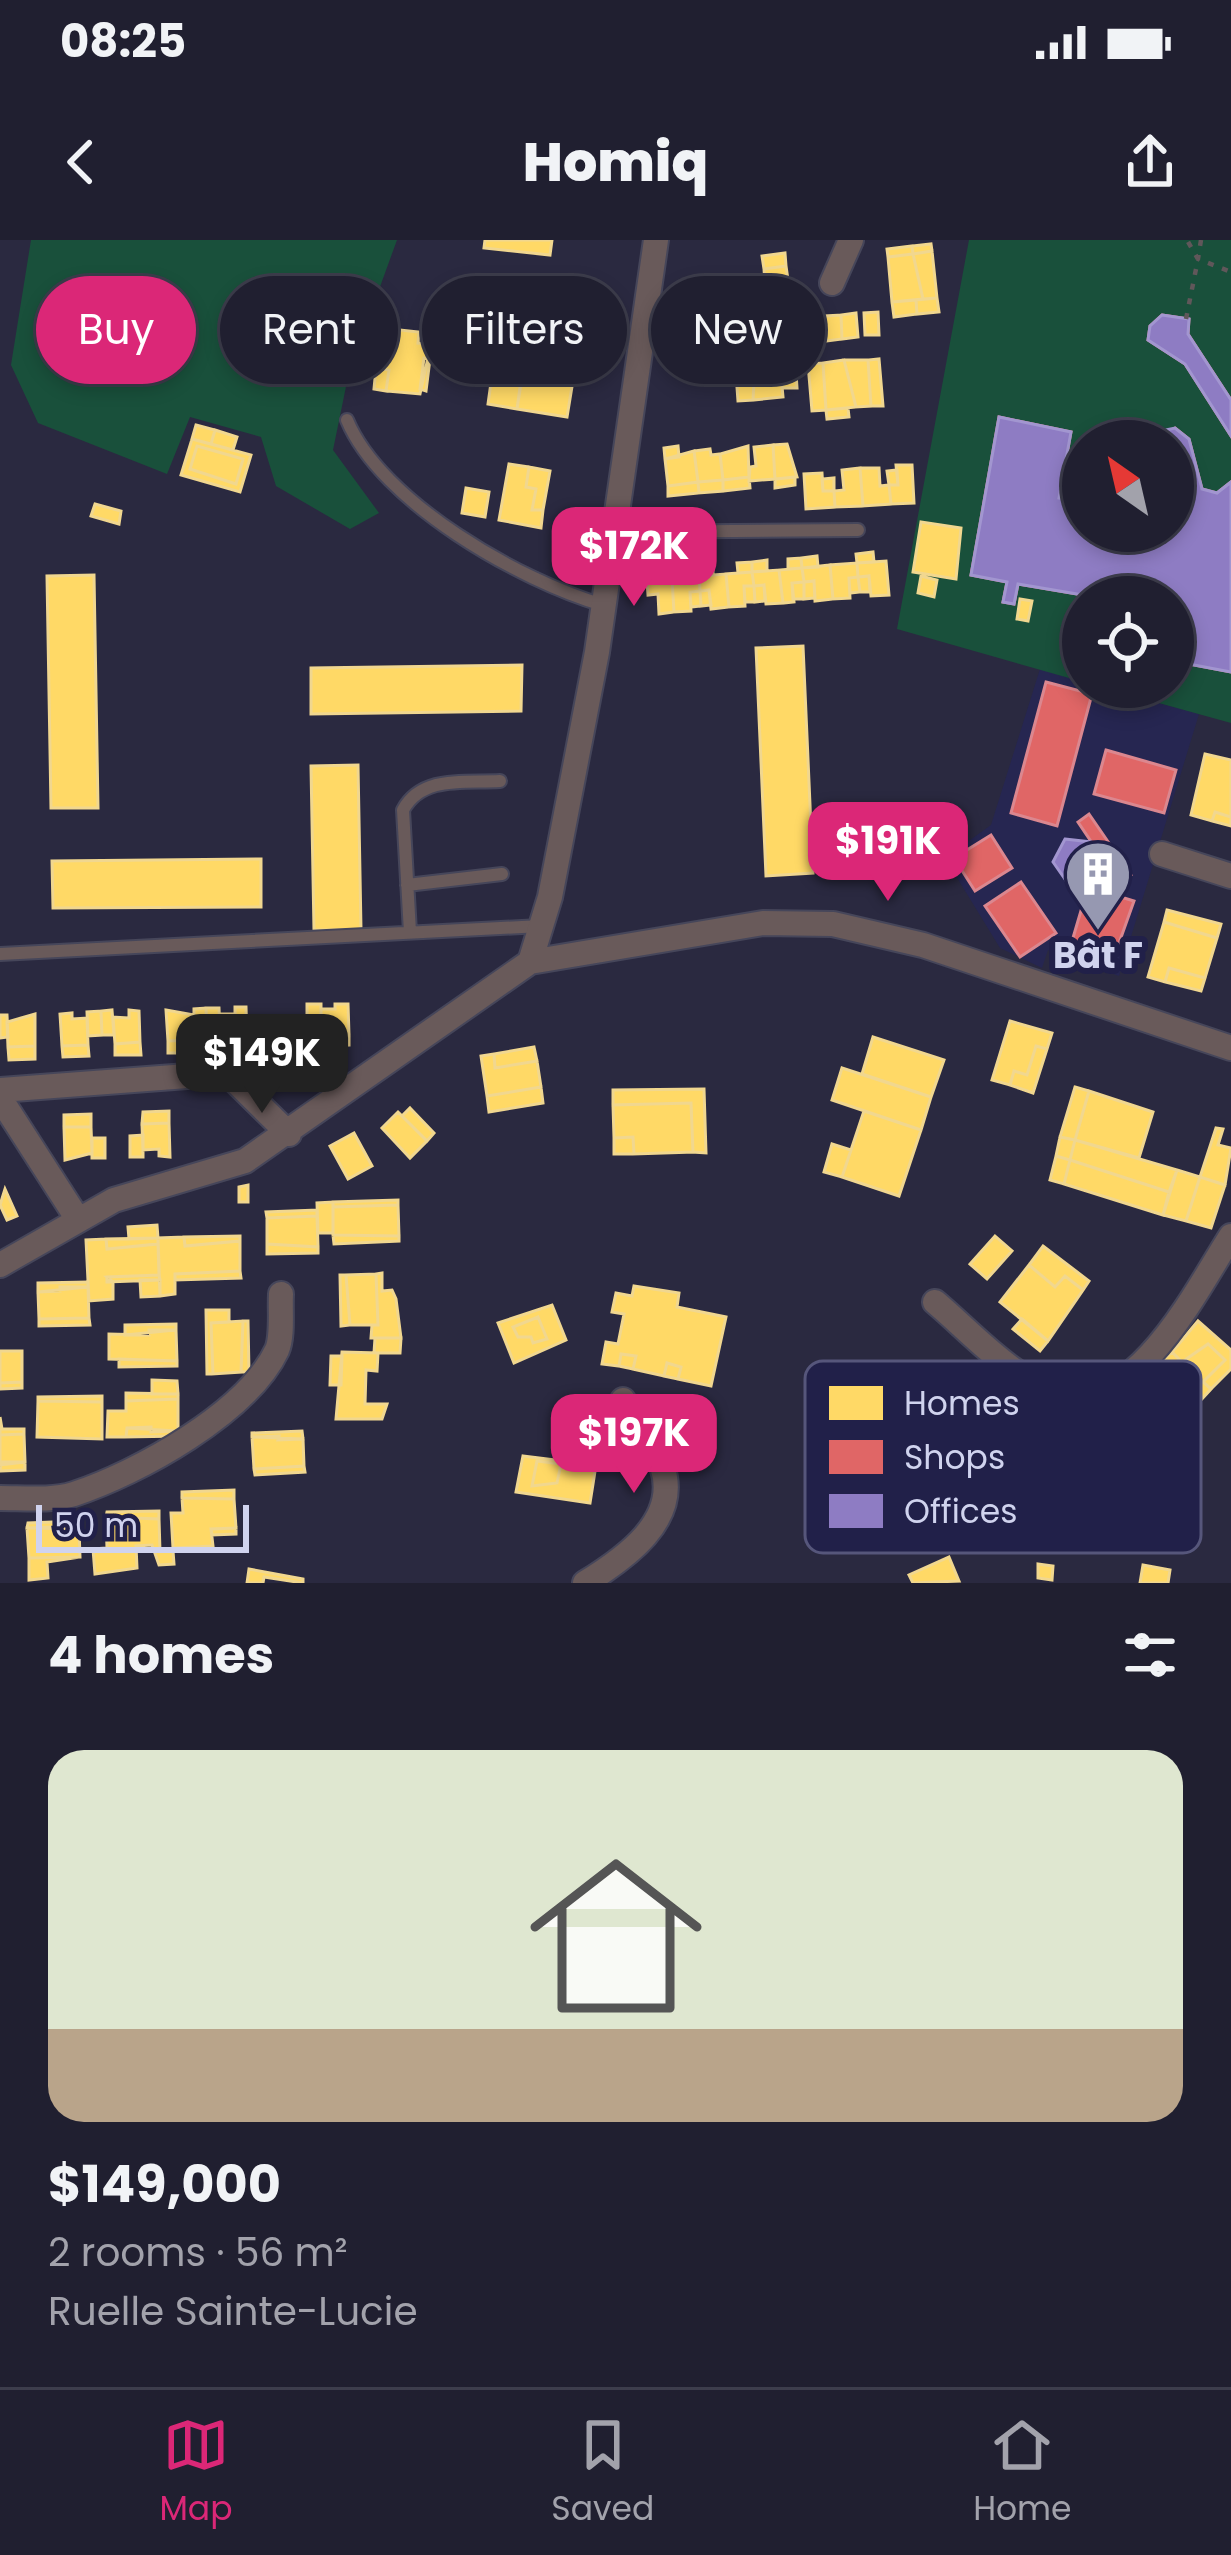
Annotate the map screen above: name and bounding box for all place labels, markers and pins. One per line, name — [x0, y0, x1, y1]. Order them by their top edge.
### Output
pin: $172K — [550, 507, 718, 609]
pin: $191K — [804, 802, 972, 904]
building icon: Bât F — [1063, 839, 1133, 933]
place label: Bât F — [1053, 930, 1143, 981]
pin: $149K — [178, 1014, 346, 1116]
pin: $197K — [550, 1394, 718, 1496]

